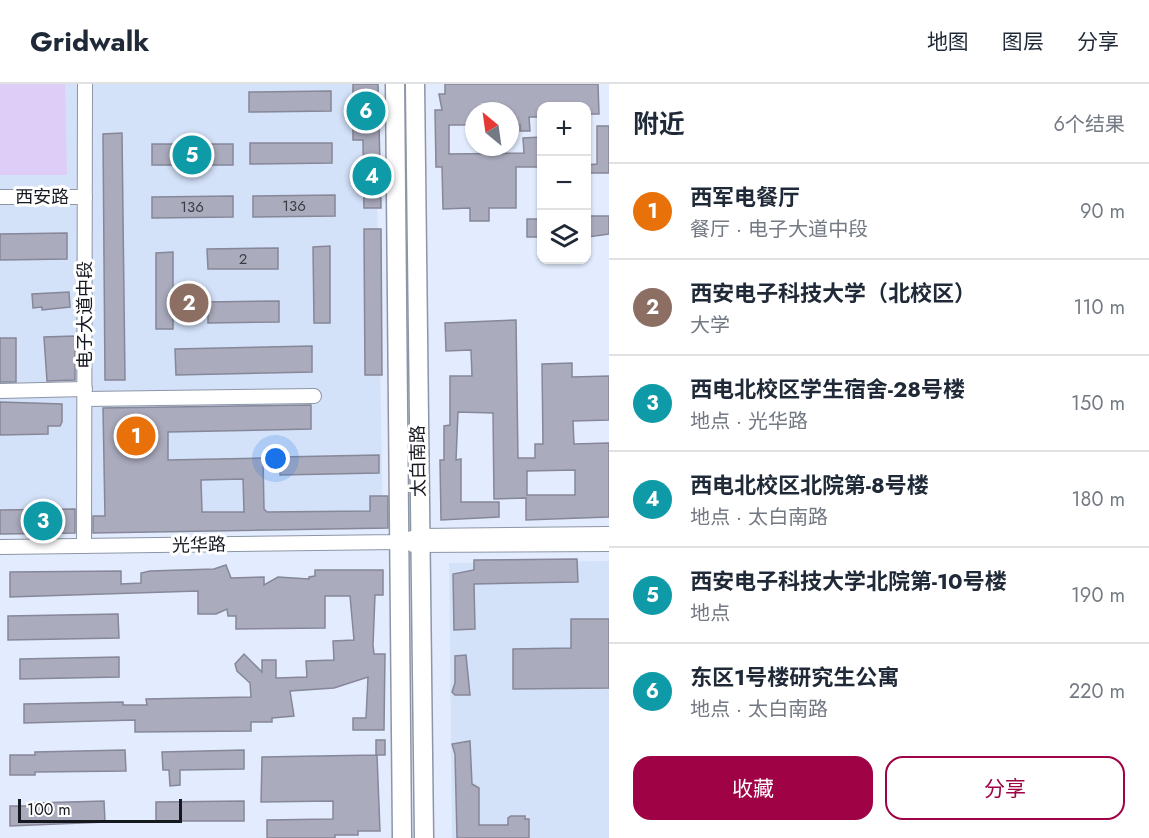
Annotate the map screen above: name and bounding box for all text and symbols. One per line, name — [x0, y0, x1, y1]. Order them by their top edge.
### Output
text: Gridwalk — [30, 21, 149, 62]
text: 地图 — [927, 27, 969, 57]
text: 图层 — [1002, 27, 1044, 57]
text: 分享 — [1077, 27, 1119, 57]
pin: 6 — [346, 88, 386, 134]
north arrow — [465, 102, 519, 156]
map controls — [537, 102, 591, 264]
button: + — [537, 102, 591, 156]
text: 附近 — [633, 105, 685, 143]
text: 6个结果 — [1053, 110, 1125, 139]
pin: 5 — [172, 132, 212, 178]
pin: 4 — [352, 154, 392, 199]
button: − — [537, 156, 591, 210]
text: 西军电餐厅 — [690, 181, 800, 213]
street label: 西安路 — [15, 184, 69, 210]
house number: 136 — [282, 195, 306, 217]
house number: 136 — [180, 196, 204, 218]
text: 1 — [647, 197, 658, 226]
text: 90 m — [1080, 197, 1125, 226]
button: layers — [537, 210, 591, 264]
text: 餐厅 · 电子大道中段 — [690, 215, 868, 244]
house number: 2 — [239, 248, 247, 270]
street label: 电子大道中段 — [72, 261, 98, 369]
text: 西安电子科技大学（北校区） — [690, 277, 976, 309]
pin: 2 — [170, 280, 208, 326]
text: 2 — [646, 293, 659, 322]
text: 110 m — [1073, 293, 1125, 322]
text: 大学 — [690, 311, 730, 340]
text: 西电北校区学生宿舍-28号楼 — [690, 373, 965, 405]
text: 3 — [646, 389, 659, 418]
text: 150 m — [1071, 389, 1125, 418]
text: 地点 · 光华路 — [690, 407, 808, 436]
pin: 1 — [116, 414, 156, 458]
street label: 太白南路 — [404, 425, 432, 497]
your location — [261, 444, 290, 473]
text: 西电北校区北院第-8号楼 — [690, 469, 929, 501]
text: 4 — [646, 485, 659, 514]
text: 180 m — [1071, 485, 1125, 514]
pin: 3 — [24, 498, 63, 544]
text: 地点 · 太白南路 — [690, 503, 828, 532]
street label: 光华路 — [172, 532, 226, 558]
text: 西安电子科技大学北院第-10号楼 — [690, 565, 1007, 597]
text: 5 — [646, 581, 659, 610]
text: 190 m — [1071, 581, 1125, 610]
text: 地点 — [690, 599, 730, 628]
text: 东区1号楼研究生公寓 — [690, 661, 899, 693]
text: 6 — [646, 677, 659, 706]
text: 220 m — [1069, 677, 1125, 706]
text: 地点 · 太白南路 — [690, 695, 828, 724]
button: 收藏 — [633, 756, 873, 820]
button: 分享 — [885, 756, 1125, 820]
scale bar — [18, 796, 182, 824]
text: 100 m — [27, 798, 71, 821]

